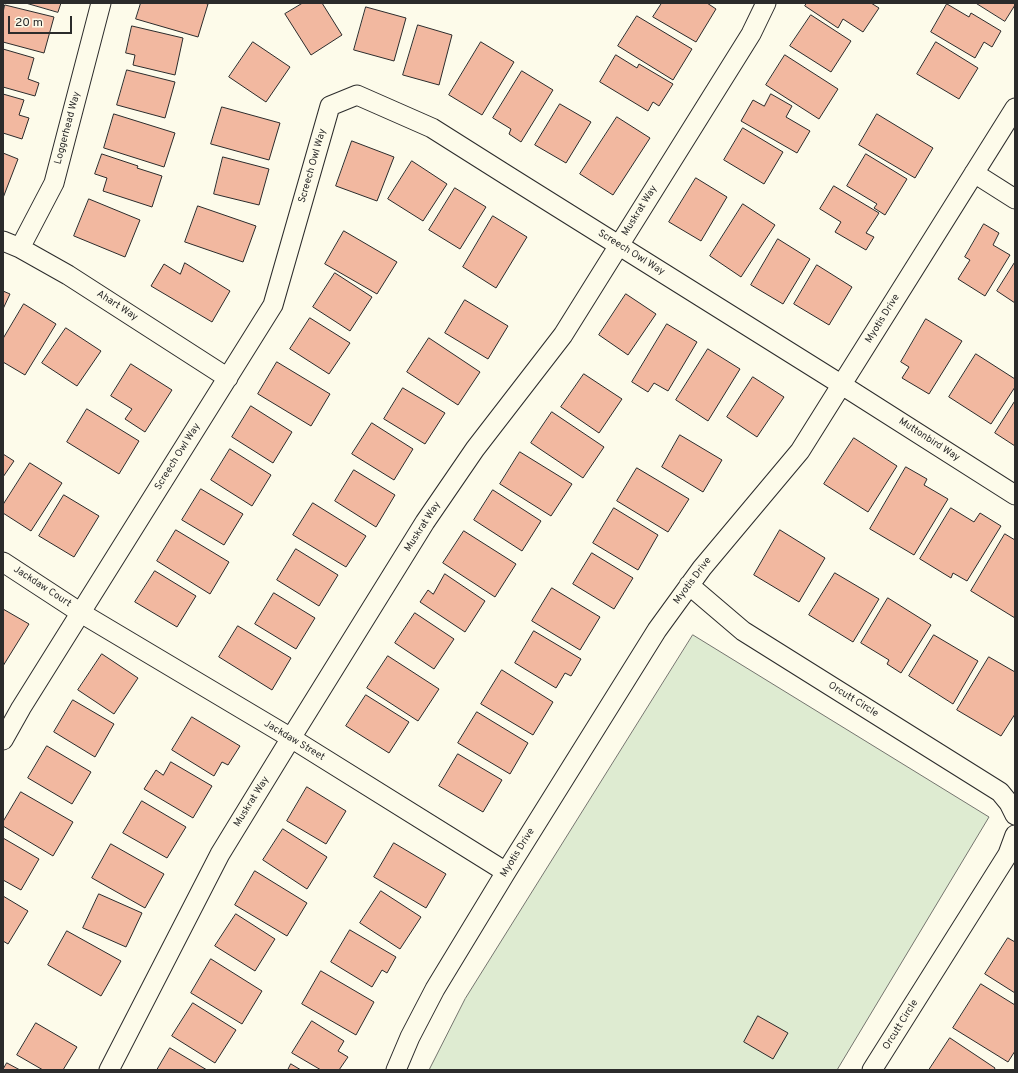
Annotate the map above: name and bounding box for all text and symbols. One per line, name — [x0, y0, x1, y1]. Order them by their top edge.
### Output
scale bar — [10, 8, 74, 34]
text: 20 m — [15, 15, 43, 31]
street label: Loggerhead Way — [53, 90, 83, 166]
street label: Screech Owl Way — [297, 128, 329, 204]
street label: Muskrat Way — [620, 184, 660, 238]
street label: Screech Owl Way — [595, 228, 667, 278]
street label: Ahart Way — [94, 288, 140, 324]
street label: Myotis Drive — [863, 292, 903, 346]
street label: Muttonbird Way — [896, 416, 962, 464]
street label: Screech Owl Way — [153, 421, 203, 493]
street label: Muskrat Way — [402, 500, 444, 554]
street label: Myotis Drive — [671, 555, 715, 607]
street label: Jackdaw Court — [11, 564, 73, 610]
street label: Orcutt Circle — [826, 680, 880, 720]
street label: Jackdaw Street — [261, 718, 327, 764]
street label: Muskrat Way — [232, 775, 272, 829]
street label: Myotis Drive — [498, 826, 538, 880]
street label: Orcutt Circle — [881, 998, 921, 1052]

